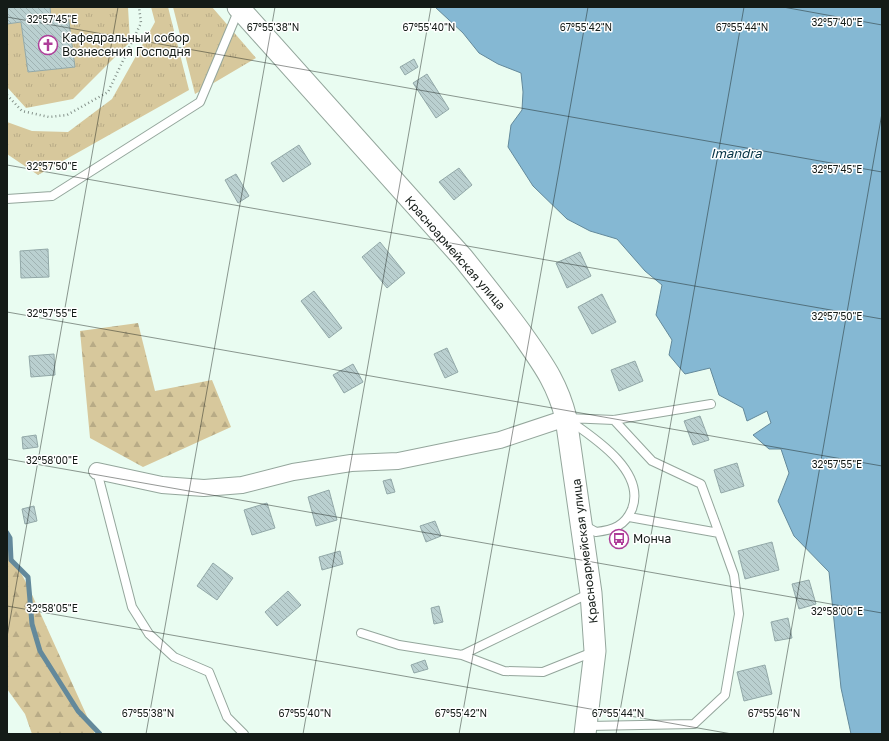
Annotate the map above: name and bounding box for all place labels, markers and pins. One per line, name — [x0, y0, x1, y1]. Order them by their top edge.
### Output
place label: Кафедральный собор Вознесения Господня — [62, 30, 191, 59]
church icon: Кафедральный собор Вознесения Господня — [37, 34, 59, 56]
bus stop icon: Монча — [608, 528, 630, 550]
place label: Монча — [633, 531, 671, 546]

